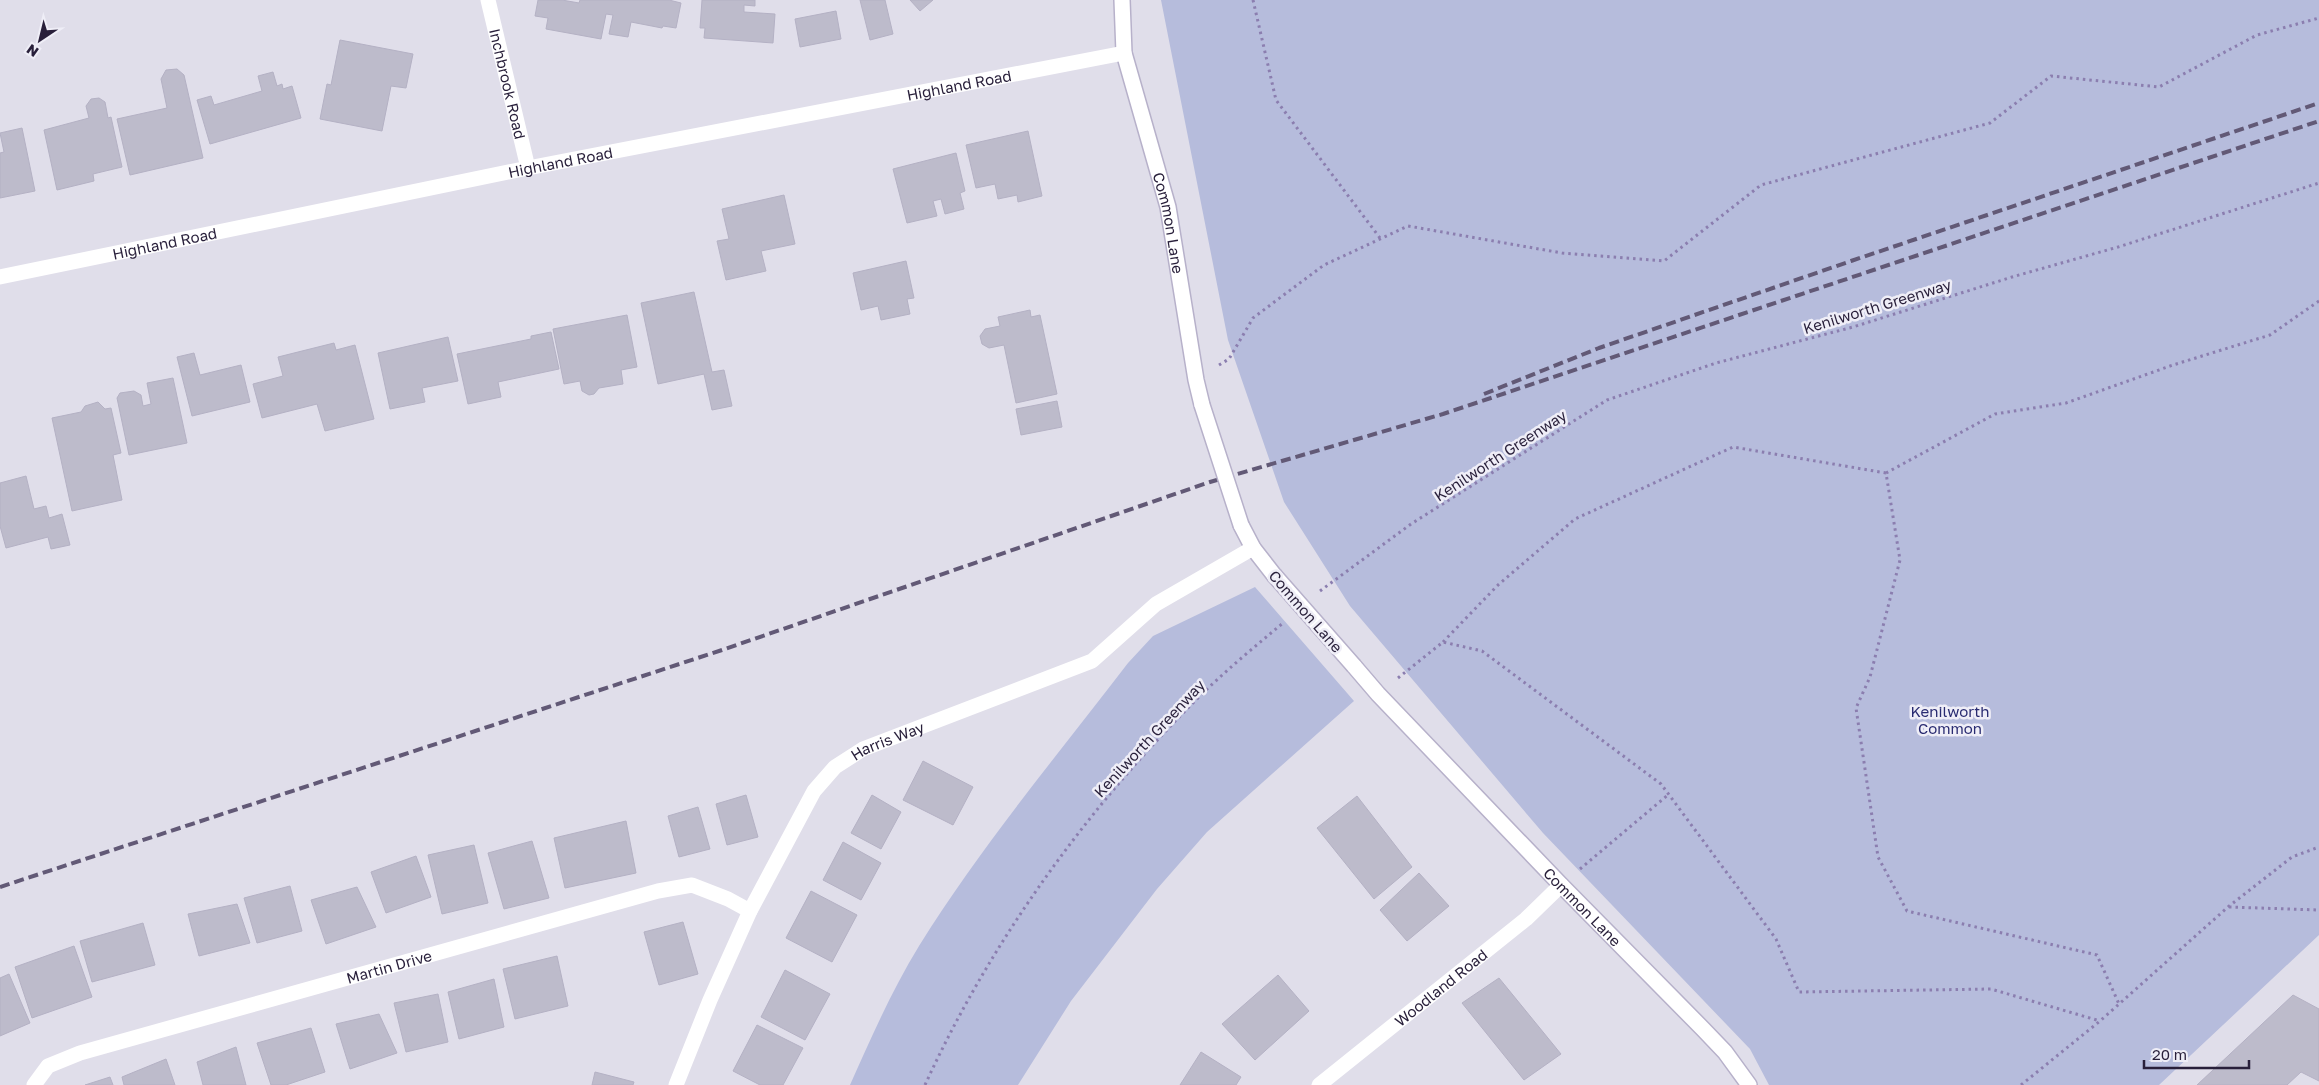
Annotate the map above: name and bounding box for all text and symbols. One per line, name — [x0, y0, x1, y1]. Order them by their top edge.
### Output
north arrow — [15, 15, 65, 65]
street label: Inchbrook Road — [486, 26, 530, 141]
text: N — [23, 41, 41, 61]
street label: Highland Road — [905, 66, 1013, 104]
street label: Highland Road — [506, 143, 614, 181]
street label: Common Lane — [1150, 170, 1188, 275]
street label: Highland Road — [111, 223, 218, 263]
street label: Kenilworth Greenway — [1801, 275, 1954, 337]
street label: Kenilworth Greenway — [1431, 405, 1570, 504]
street label: Common Lane — [1265, 566, 1347, 656]
street label: Kenilworth Greenway — [1090, 675, 1208, 800]
park label: Kenilworth Common — [1910, 702, 1990, 737]
street label: Harris Way — [847, 717, 927, 764]
street label: Common Lane — [1540, 864, 1625, 950]
street label: Woodland Road — [1391, 945, 1491, 1030]
street label: Martin Drive — [344, 946, 434, 987]
scale bar — [2144, 1038, 2249, 1070]
text: 20 m — [2152, 1045, 2187, 1063]

